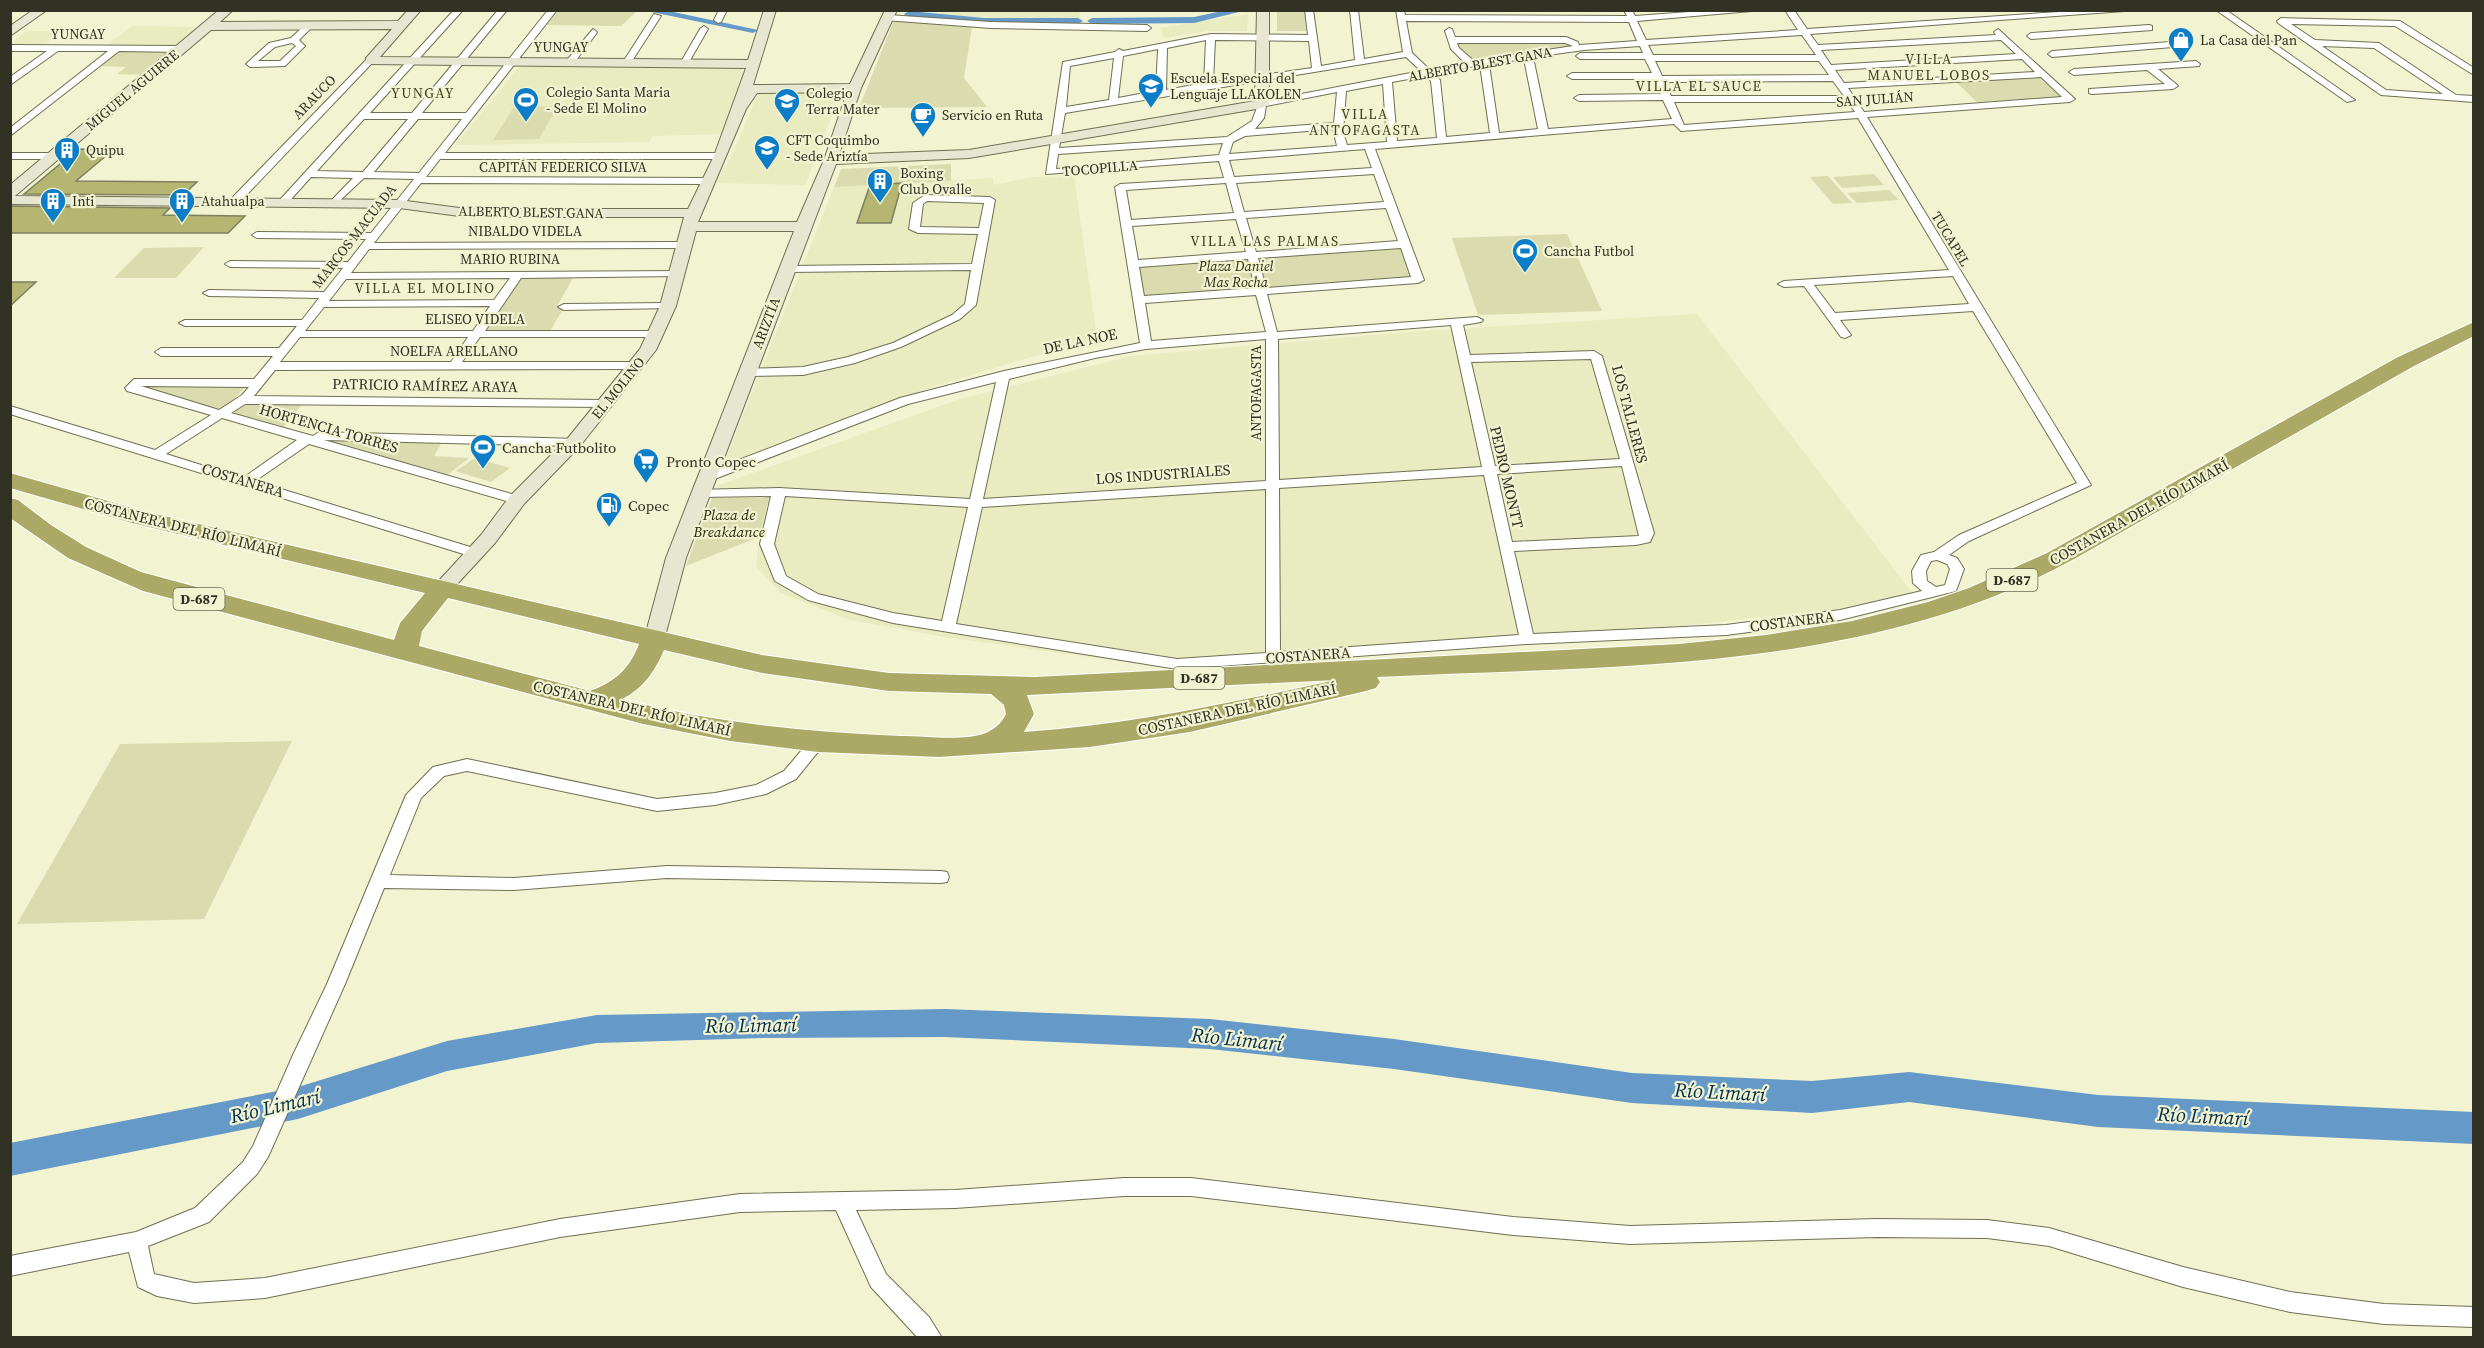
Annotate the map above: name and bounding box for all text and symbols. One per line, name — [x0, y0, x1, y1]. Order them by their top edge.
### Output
street label: YUNGAY — [50, 24, 106, 44]
shop icon: La Casa del Pan — [2166, 25, 2196, 63]
place label: La Casa del Pan — [2200, 30, 2298, 50]
street label: YUNGAY — [533, 37, 589, 57]
street label: ALBERTO BLEST GANA — [1407, 41, 1554, 86]
street label: MIGUEL AGUIRRE — [81, 45, 183, 135]
district label: VILLA MANUEL LOBOS — [1867, 49, 1991, 85]
place label: Escuela Especial del Lenguaje LLAKOLEN — [1170, 68, 1302, 104]
street label: ARAUCO — [288, 70, 340, 124]
school or university icon: Escuela Especial del Lenguaje LLAKOLEN — [1136, 71, 1166, 109]
district label: VILLA EL SAUCE — [1636, 76, 1762, 96]
place label: Colegio Santa Maria - Sede El Molino — [546, 82, 671, 118]
district label: YUNGAY — [391, 83, 455, 103]
place label: Colegio Terra Mater — [806, 83, 880, 119]
sports icon: Colegio Santa Maria - Sede El Molino — [511, 85, 541, 123]
school or university icon: Colegio Terra Mater — [772, 86, 802, 124]
street label: SAN JULIÁN — [1836, 86, 1914, 112]
cafe icon: Servicio en Ruta — [908, 100, 938, 138]
district label: VILLA ANTOFAGASTA — [1309, 104, 1421, 140]
place label: Servicio en Ruta — [942, 105, 1044, 125]
place label: CFT Coquimbo - Sede Ariztía — [786, 130, 880, 166]
school or university icon: CFT Coquimbo - Sede Ariztía — [752, 133, 782, 171]
building icon: Quipu — [52, 135, 82, 173]
place label: Quipu — [86, 140, 124, 160]
street label: TOCOPILLA — [1061, 155, 1139, 181]
street label: CAPITÁN FEDERICO SILVA — [479, 157, 648, 177]
place label: Boxing Club Ovalle — [900, 163, 972, 199]
building icon: Boxing Club Ovalle — [865, 166, 895, 204]
street label: MARCOS MACUADA — [307, 179, 401, 292]
building icon: Inti — [38, 186, 68, 224]
building icon: Atahualpa — [167, 186, 197, 224]
place label: Inti — [72, 191, 94, 211]
place label: Atahualpa — [201, 191, 265, 211]
street label: ALBERTO BLEST GANA — [458, 201, 605, 223]
street label: TUCAPEL — [1927, 208, 1975, 270]
street label: NIBALDO VIDELA — [468, 221, 583, 241]
district label: VILLA LAS PALMAS — [1190, 231, 1340, 251]
sports icon: Cancha Futbol — [1510, 236, 1540, 274]
place label: Cancha Futbol — [1544, 241, 1634, 261]
street label: MARIO RUBINA — [460, 249, 561, 269]
park label: Plaza Daniel Mas Rocha — [1198, 256, 1274, 292]
district label: VILLA EL MOLINO — [354, 278, 496, 298]
street label: ARIZTÍA — [747, 294, 785, 352]
street label: ELISEO VIDELA — [425, 309, 526, 329]
street label: DE LA NOE — [1041, 323, 1119, 359]
street label: NOELFA ARELLANO — [390, 341, 518, 361]
street label: ANTOFAGASTA — [1246, 344, 1266, 441]
street label: EL MOLINO — [587, 352, 649, 423]
street label: LOS TALLERES — [1607, 363, 1653, 466]
street label: PATRICIO RAMÍREZ ARAYA — [332, 373, 518, 397]
street label: HORTENCIA TORRES — [257, 398, 401, 458]
street label: PEDRO MONTT — [1485, 424, 1529, 530]
sports icon: Cancha Futbolito — [468, 432, 498, 470]
place label: Cancha Futbolito — [502, 437, 616, 458]
supermarket icon: Pronto Copec — [631, 446, 661, 484]
place label: Pronto Copec — [666, 451, 756, 472]
street label: COSTANERA DEL RÍO LIMARÍ — [2045, 454, 2233, 570]
street label: COSTANERA — [199, 458, 287, 503]
street label: LOS INDUSTRIALES — [1095, 459, 1231, 489]
fuel station icon: Copec — [594, 490, 624, 528]
street label: COSTANERA DEL RÍO LIMARÍ — [82, 492, 284, 562]
place label: Copec — [628, 495, 669, 516]
park label: Plaza de Breakdance — [692, 504, 765, 542]
road number: D-687 — [1986, 569, 2038, 591]
road number: D-687 — [174, 588, 224, 610]
street label: COSTANERA — [1748, 605, 1836, 637]
street label: COSTANERA — [1265, 642, 1351, 668]
road number: D-687 — [1174, 667, 1224, 689]
street label: COSTANERA DEL RÍO LIMARÍ — [531, 675, 733, 741]
street label: COSTANERA DEL RÍO LIMARÍ — [1136, 678, 1338, 740]
water label: Río Limarí — [704, 1010, 799, 1040]
water label: Río Limarí — [1189, 1020, 1286, 1058]
water label: Río Limarí — [1673, 1076, 1768, 1108]
water label: Río Limarí — [226, 1082, 325, 1130]
water label: Río Limarí — [2156, 1100, 2251, 1132]

